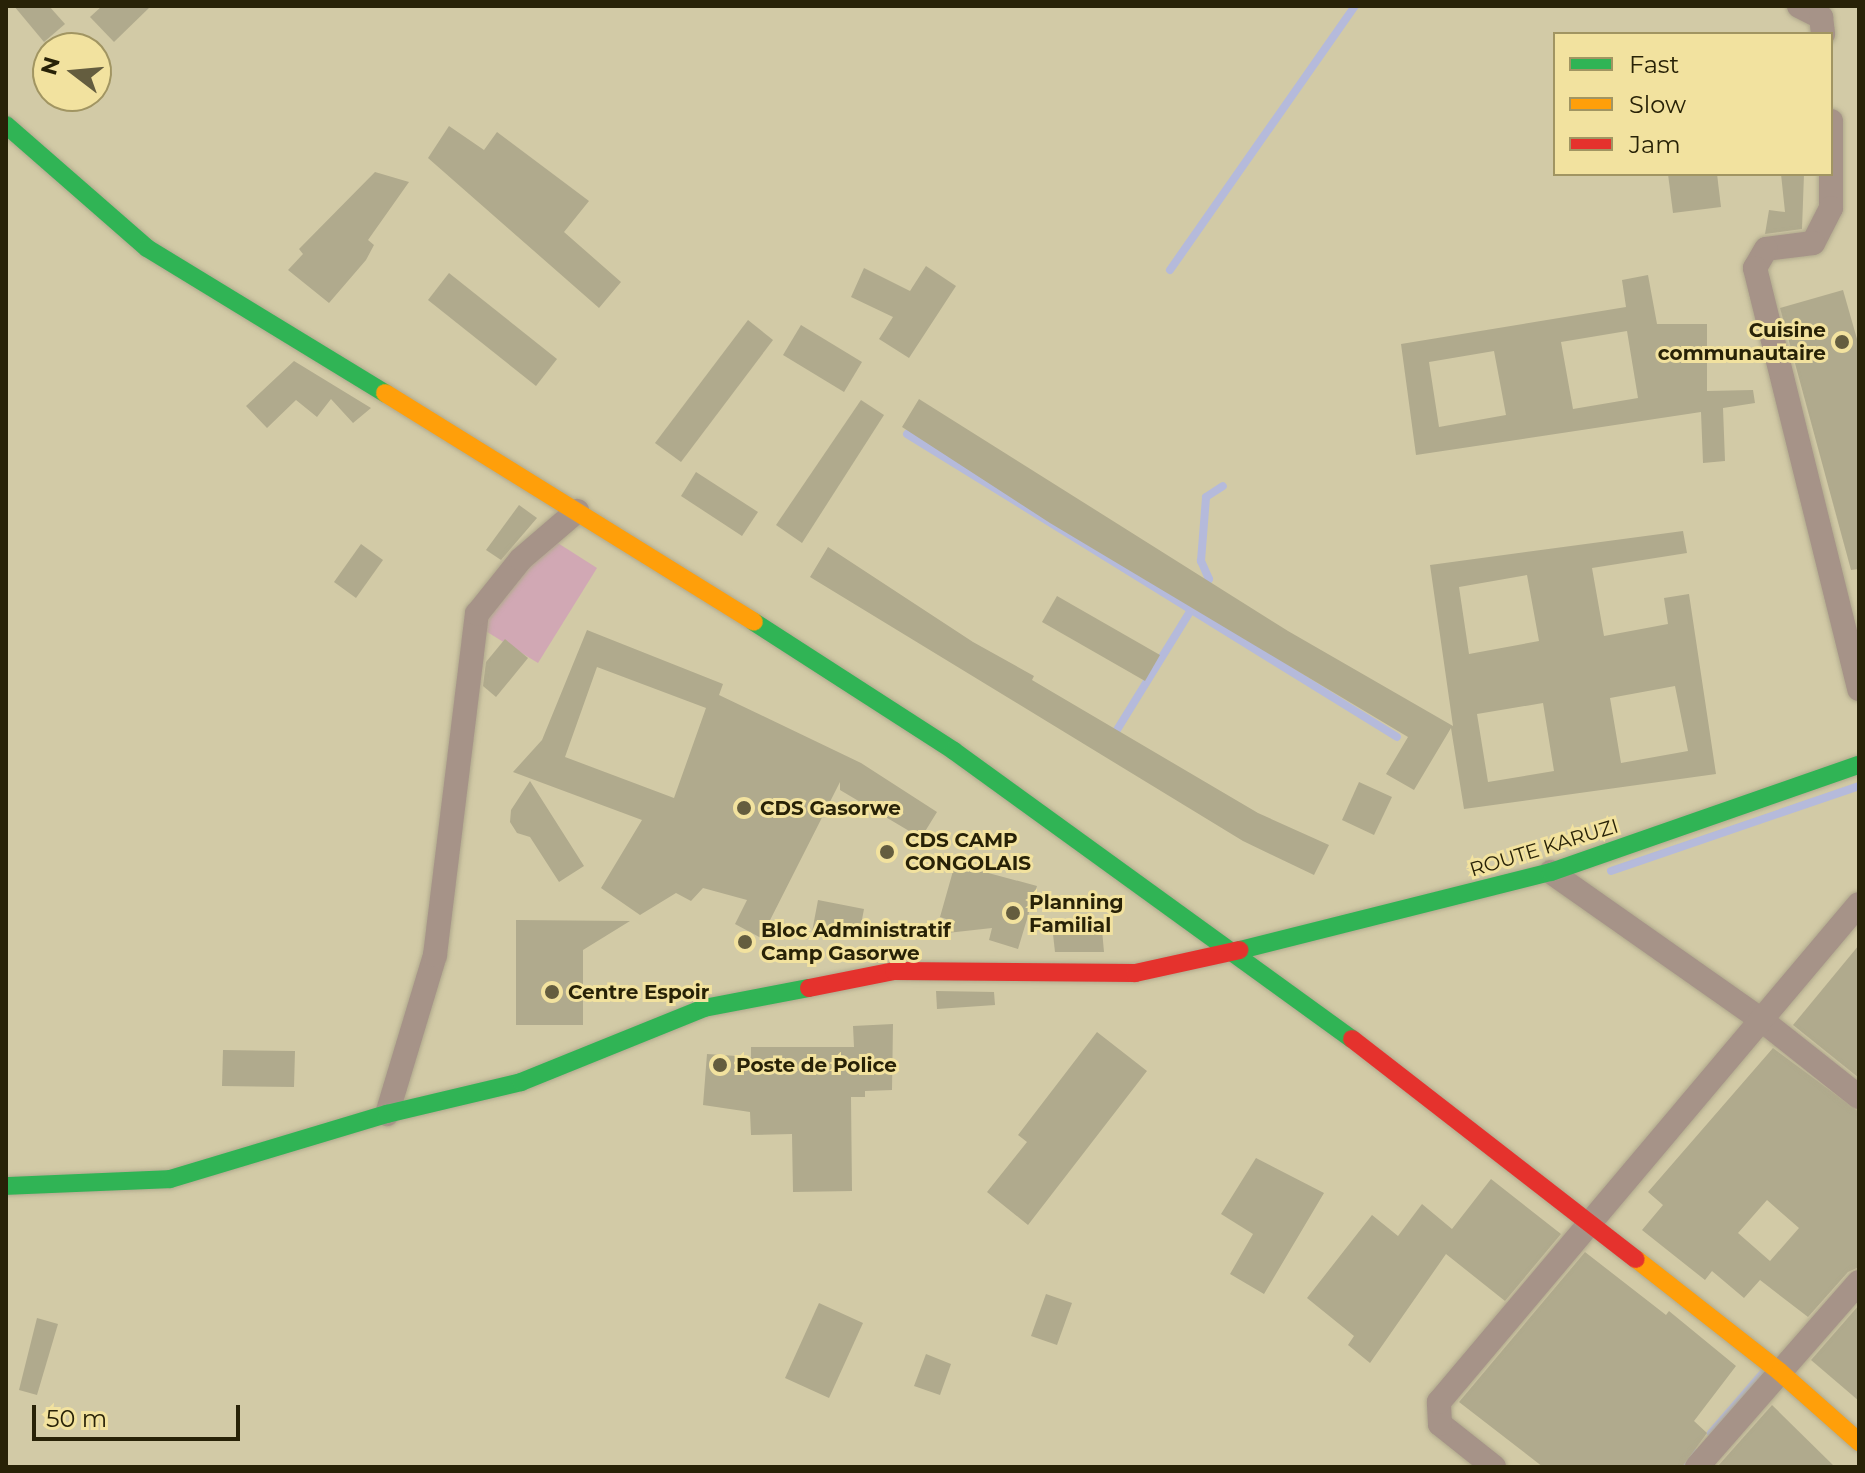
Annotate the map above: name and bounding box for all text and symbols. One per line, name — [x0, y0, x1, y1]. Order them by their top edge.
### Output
north arrow — [32, 32, 112, 112]
legend — [1553, 32, 1833, 176]
text: Fast — [1629, 50, 1679, 79]
text: N — [35, 54, 66, 78]
text: Slow — [1629, 90, 1686, 119]
text: Jam — [1629, 130, 1681, 159]
place label: Cuisine communautaire — [1658, 318, 1826, 365]
marker: Cuisine communautaire — [1833, 333, 1851, 351]
place label: CDS Gasorwe — [760, 796, 901, 820]
marker: CDS Gasorwe — [735, 799, 753, 817]
street label: ROUTE KARUZI — [1467, 814, 1621, 882]
place label: CDS CAMP CONGOLAIS — [905, 828, 1031, 875]
marker: CDS CAMP CONGOLAIS — [876, 841, 898, 863]
place label: Planning Familial — [1029, 890, 1124, 937]
marker: Planning Familial — [1004, 904, 1022, 922]
place label: Bloc Administratif Camp Gasorwe — [761, 918, 951, 965]
marker: Bloc Administratif Camp Gasorwe — [736, 933, 754, 951]
place label: Centre Espoir — [568, 980, 709, 1004]
marker: Centre Espoir — [543, 983, 561, 1001]
place label: Poste de Police — [736, 1053, 897, 1077]
marker: Poste de Police — [711, 1056, 729, 1074]
scale bar — [36, 1389, 244, 1439]
text: 50 m — [46, 1404, 107, 1433]

